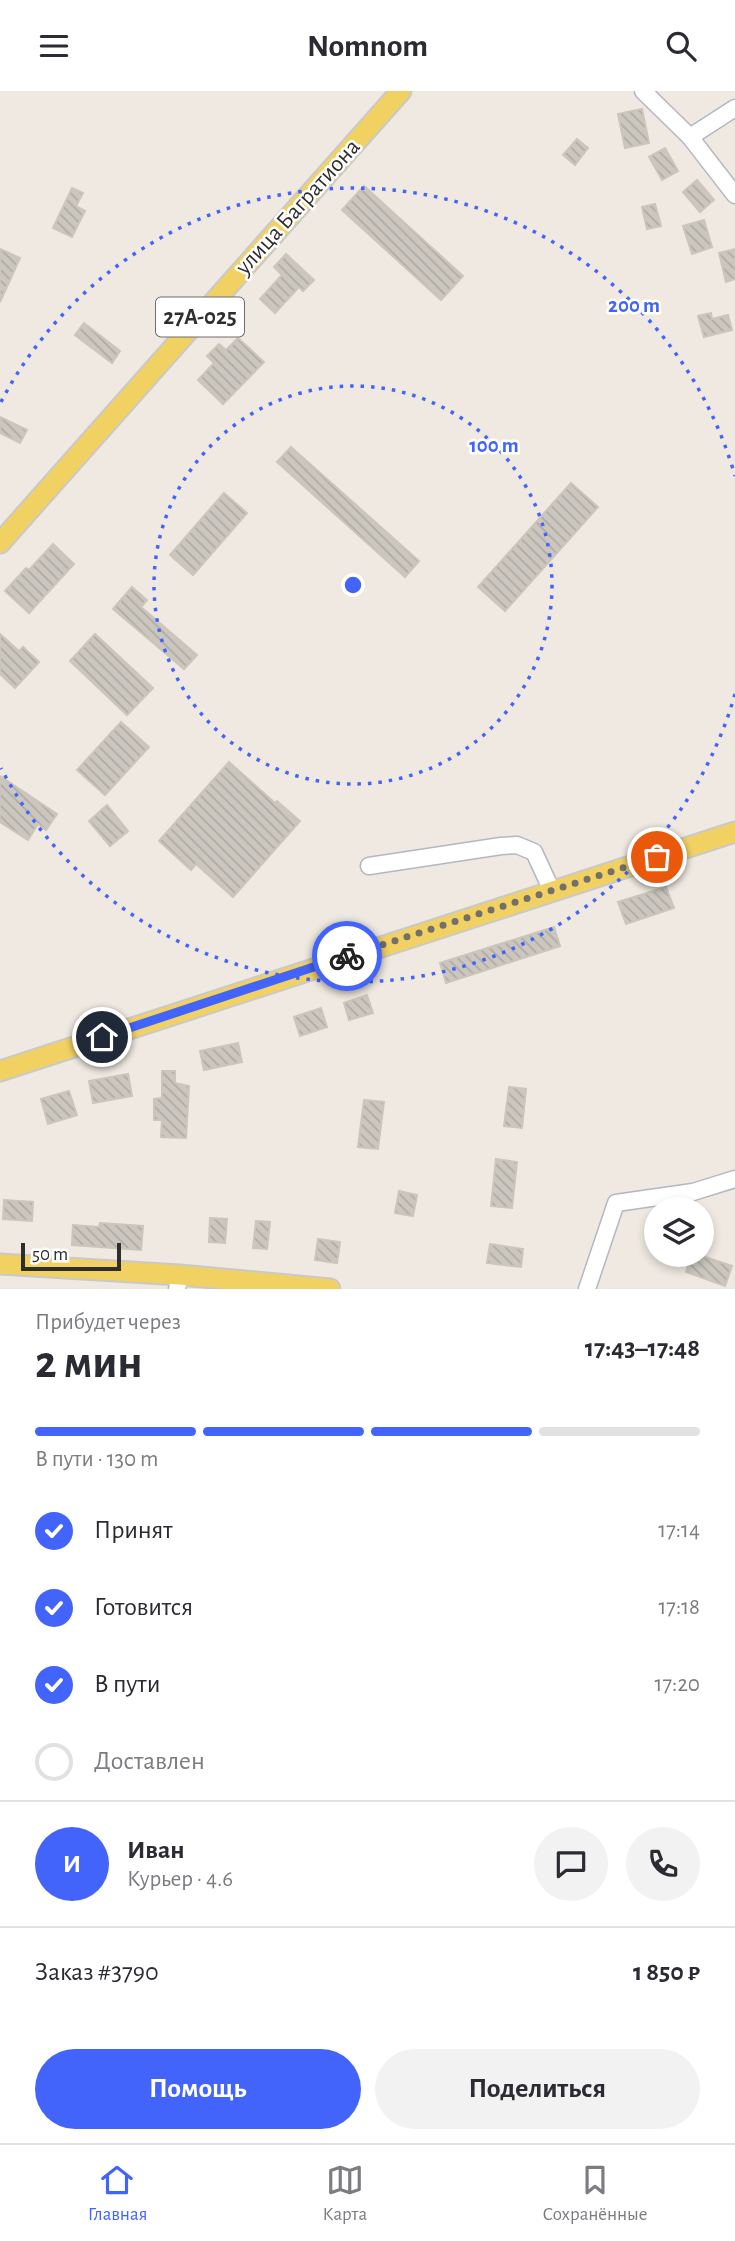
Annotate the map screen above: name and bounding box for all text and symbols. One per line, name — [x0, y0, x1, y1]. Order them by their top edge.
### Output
icon: menu — [35, 27, 73, 65]
icon: search — [662, 27, 700, 65]
text: Nomnom — [307, 30, 428, 62]
street label: улица Багратиона — [230, 135, 365, 280]
text: 200 m — [608, 295, 660, 316]
road number: 27А-025 — [156, 297, 244, 337]
text: 100 m — [469, 435, 519, 456]
centre of rings — [341, 573, 365, 597]
pin — [627, 827, 687, 887]
icon: bag — [638, 838, 676, 876]
courier — [312, 921, 382, 991]
icon: bike — [328, 937, 366, 975]
pin — [72, 1007, 132, 1067]
icon: home — [83, 1018, 121, 1056]
map controls — [644, 1197, 714, 1267]
button: layers — [644, 1197, 714, 1267]
scale bar — [21, 1240, 121, 1272]
text: 50 m — [32, 1245, 68, 1264]
text: Прибудет через — [35, 1311, 181, 1334]
text: 17:43–17:48 — [585, 1335, 700, 1361]
text: 2 мин — [35, 1340, 143, 1386]
text: В пути · 130 m — [35, 1448, 158, 1471]
icon: check — [35, 1512, 73, 1550]
text: Принят — [94, 1517, 173, 1543]
text: 17:14 — [658, 1519, 700, 1542]
icon: check — [35, 1589, 73, 1627]
text: Готовится — [94, 1594, 193, 1620]
text: 17:18 — [658, 1596, 700, 1619]
icon: check — [35, 1666, 73, 1704]
text: В пути — [94, 1671, 160, 1697]
text: 17:20 — [655, 1673, 700, 1696]
text: Доставлен — [94, 1748, 205, 1774]
button: chat — [534, 1827, 608, 1901]
button: phone — [626, 1827, 700, 1901]
text: Иван — [127, 1837, 185, 1863]
text: И — [63, 1851, 81, 1877]
text: Курьер · 4.6 — [127, 1868, 233, 1891]
text: Заказ #3790 — [35, 1959, 159, 1985]
text: 1 850 ₽ — [633, 1959, 700, 1985]
button: Помощь — [35, 2049, 361, 2129]
button: Поделиться — [375, 2049, 700, 2129]
tab: Главная — [88, 2161, 147, 2226]
tab: Карта — [323, 2161, 367, 2226]
tab: Сохранённые — [542, 2161, 647, 2226]

